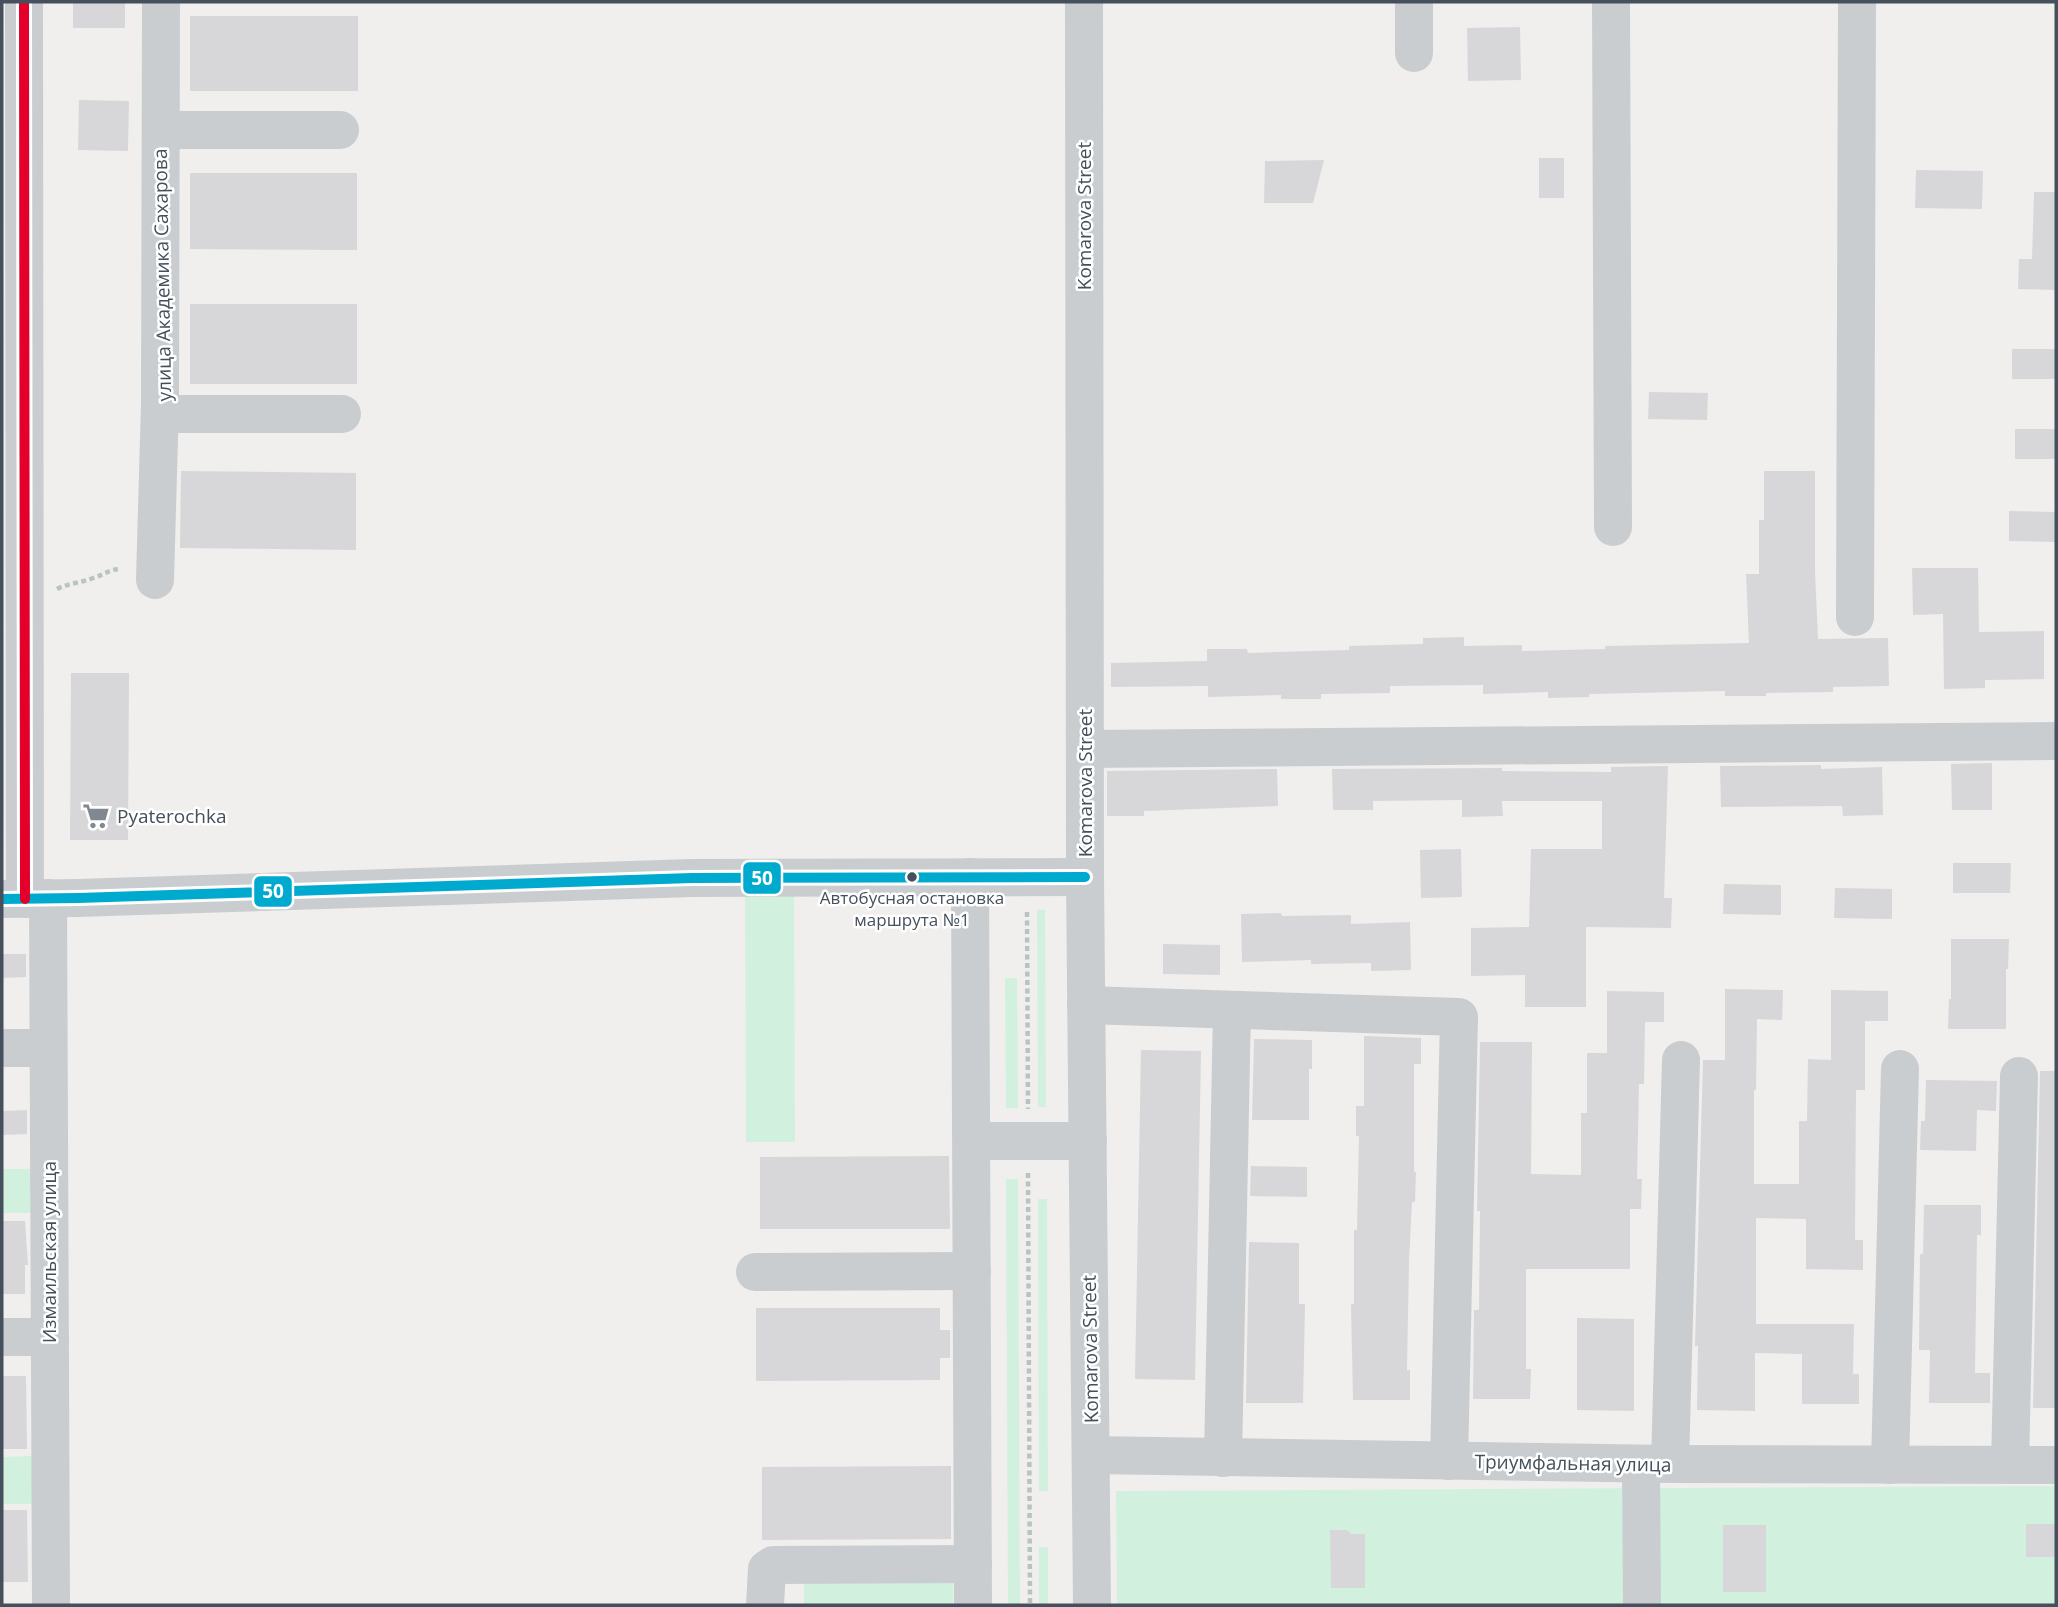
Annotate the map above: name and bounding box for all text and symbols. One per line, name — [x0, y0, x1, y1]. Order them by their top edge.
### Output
street label: Komarova Street — [1071, 142, 1097, 290]
street label: улица Академика Сахарова — [147, 148, 177, 402]
street label: Komarova Street — [1072, 709, 1098, 857]
supermarket icon: Pyaterochka — [81, 801, 111, 831]
place label: Pyaterochka — [117, 803, 226, 829]
line badge: 50 — [742, 861, 782, 895]
text: 50 — [751, 865, 773, 891]
marker: Автобусная остановка маршрута №1 — [905, 870, 919, 884]
line badge: 50 — [253, 875, 293, 908]
text: 50 — [262, 878, 284, 904]
place label: Автобусная остановка маршрута №1 — [820, 886, 1004, 931]
street label: Измаильская улица — [36, 1161, 62, 1343]
street label: Komarova Street — [1076, 1274, 1104, 1423]
street label: Триумфальная улица — [1474, 1448, 1672, 1478]

